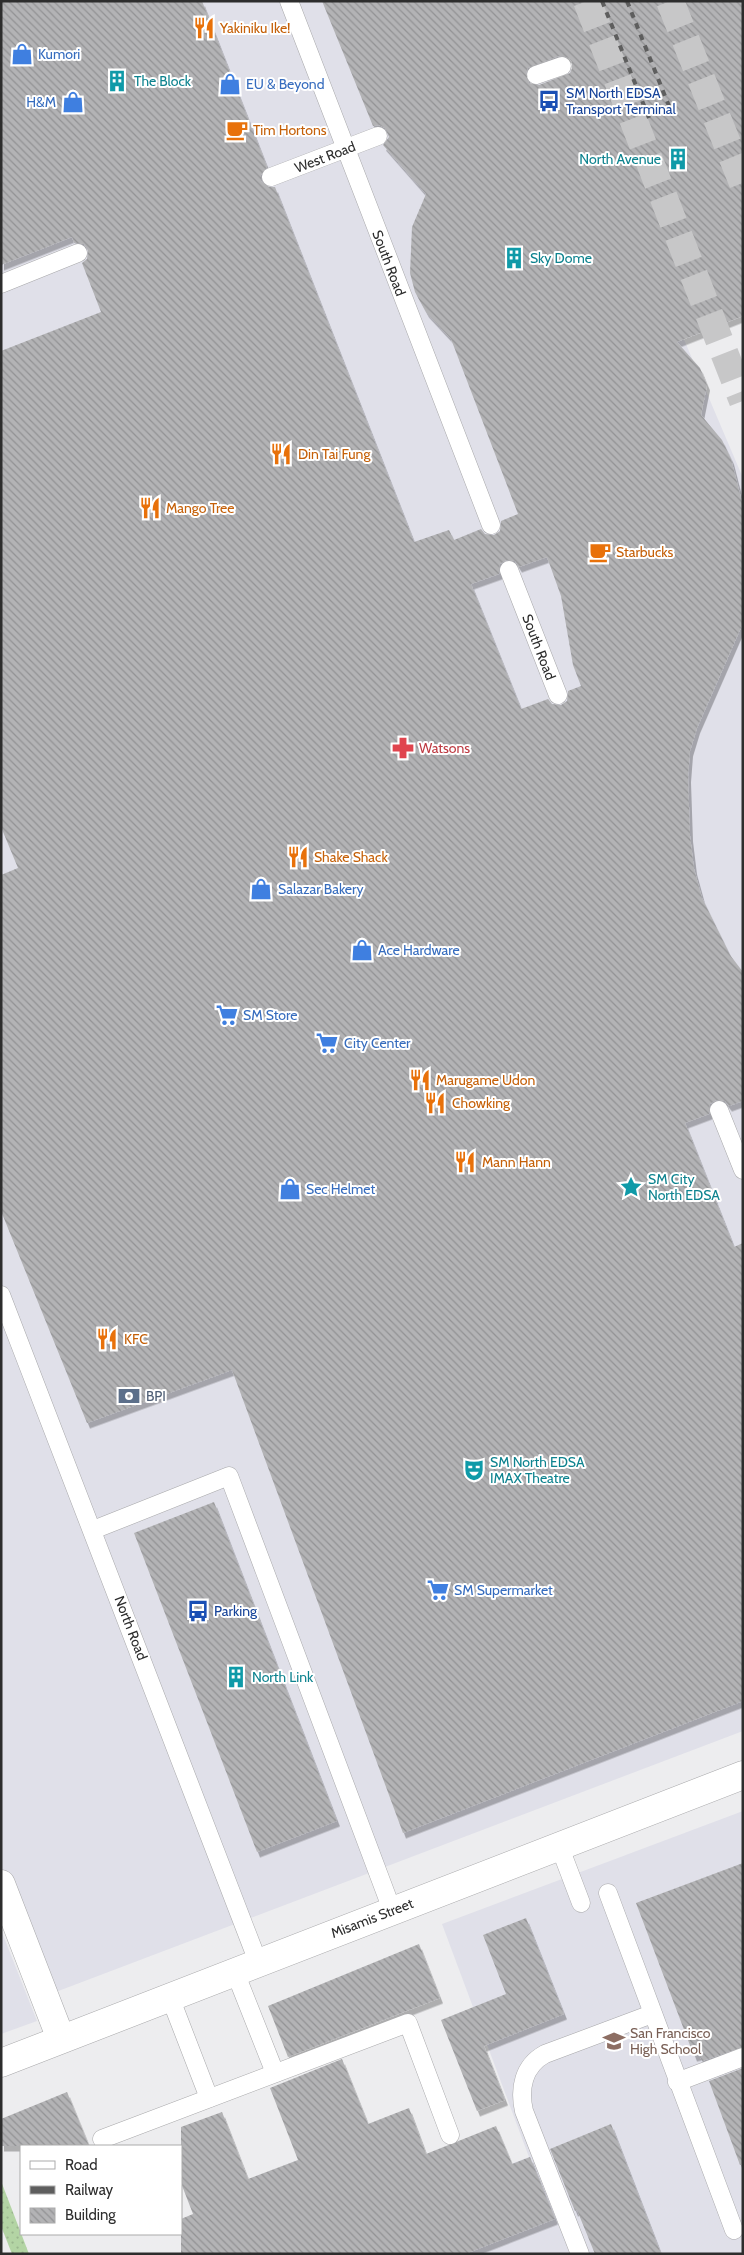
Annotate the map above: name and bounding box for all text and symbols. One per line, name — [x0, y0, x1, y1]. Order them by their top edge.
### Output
restaurant icon: Yakiniku Ike! — [191, 15, 217, 41]
place label: Yakiniku Ike! — [219, 19, 290, 37]
shop icon: Kumori — [9, 41, 35, 67]
place label: Kumori — [38, 45, 80, 63]
building icon: The Block — [104, 68, 130, 94]
shop icon: EU & Beyond — [217, 71, 243, 97]
place label: The Block — [134, 72, 192, 90]
place label: EU & Beyond — [246, 75, 324, 93]
place label: SM North EDSA Transport Terminal — [566, 84, 676, 118]
bus stop icon: SM North EDSA Transport Terminal — [536, 88, 562, 114]
shop icon: H&M — [60, 89, 86, 115]
place label: H&M — [26, 93, 56, 111]
cafe icon: Tim Hortons — [224, 117, 250, 143]
place label: Tim Hortons — [253, 121, 327, 139]
street label: West Road — [292, 137, 358, 177]
building icon: North Avenue — [665, 146, 691, 172]
place label: North Avenue — [579, 150, 661, 168]
street label: South Road — [368, 228, 410, 298]
building icon: Sky Dome — [501, 245, 527, 271]
place label: Sky Dome — [530, 249, 592, 267]
restaurant icon: Din Tai Fung — [268, 441, 294, 467]
place label: Din Tai Fung — [298, 445, 371, 463]
restaurant icon: Mango Tree — [137, 495, 163, 521]
place label: Mango Tree — [166, 499, 234, 517]
cafe icon: Starbucks — [587, 539, 613, 565]
place label: Starbucks — [616, 543, 674, 561]
street label: South Road — [518, 612, 560, 682]
pharmacy icon: Watsons — [390, 735, 416, 761]
place label: Watsons — [419, 739, 470, 757]
restaurant icon: Shake Shack — [285, 844, 311, 870]
place label: Shake Shack — [314, 848, 388, 866]
shop icon: Salazar Bakery — [248, 876, 274, 902]
place label: Salazar Bakery — [278, 880, 364, 898]
shop icon: Ace Hardware — [349, 937, 375, 963]
place label: Ace Hardware — [378, 941, 460, 959]
supermarket icon: SM Store — [214, 1002, 240, 1028]
place label: SM Store — [243, 1006, 297, 1024]
supermarket icon: City Center — [314, 1030, 340, 1056]
place label: City Center — [344, 1034, 411, 1052]
restaurant icon: Marugame Udon — [407, 1067, 433, 1093]
place label: Marugame Udon — [436, 1071, 535, 1089]
restaurant icon: Chowking — [422, 1090, 448, 1116]
place label: Chowking — [452, 1094, 511, 1112]
restaurant icon: Mann Hann — [452, 1149, 478, 1175]
place label: Mann Hann — [482, 1153, 551, 1171]
place label: SM City North EDSA — [648, 1170, 720, 1204]
place icon: SM City North EDSA — [618, 1174, 644, 1200]
shop icon: Sec Helmet — [277, 1176, 303, 1202]
place label: Sec Helmet — [306, 1180, 375, 1198]
restaurant icon: KFC — [94, 1326, 120, 1352]
place label: KFC — [124, 1330, 148, 1348]
bank icon: BPI — [116, 1383, 142, 1409]
place label: BPI — [146, 1387, 166, 1405]
place label: SM North EDSA IMAX Theatre — [490, 1453, 585, 1487]
theatre icon: SM North EDSA IMAX Theatre — [461, 1457, 487, 1483]
supermarket icon: SM Supermarket — [425, 1577, 451, 1603]
place label: SM Supermarket — [454, 1581, 553, 1599]
street label: North Road — [110, 1593, 152, 1663]
bus stop icon: Parking — [185, 1598, 211, 1624]
place label: Parking — [214, 1602, 258, 1620]
building icon: North Link — [223, 1664, 249, 1690]
place label: North Link — [252, 1668, 314, 1686]
street label: Misamis Street — [328, 1894, 416, 1942]
place label: San Francisco High School — [630, 2024, 711, 2058]
school or university icon: San Francisco High School — [601, 2028, 627, 2054]
legend — [20, 2145, 182, 2235]
text: Road — [65, 2156, 98, 2174]
text: Railway — [65, 2181, 114, 2199]
text: Building — [65, 2206, 116, 2224]

